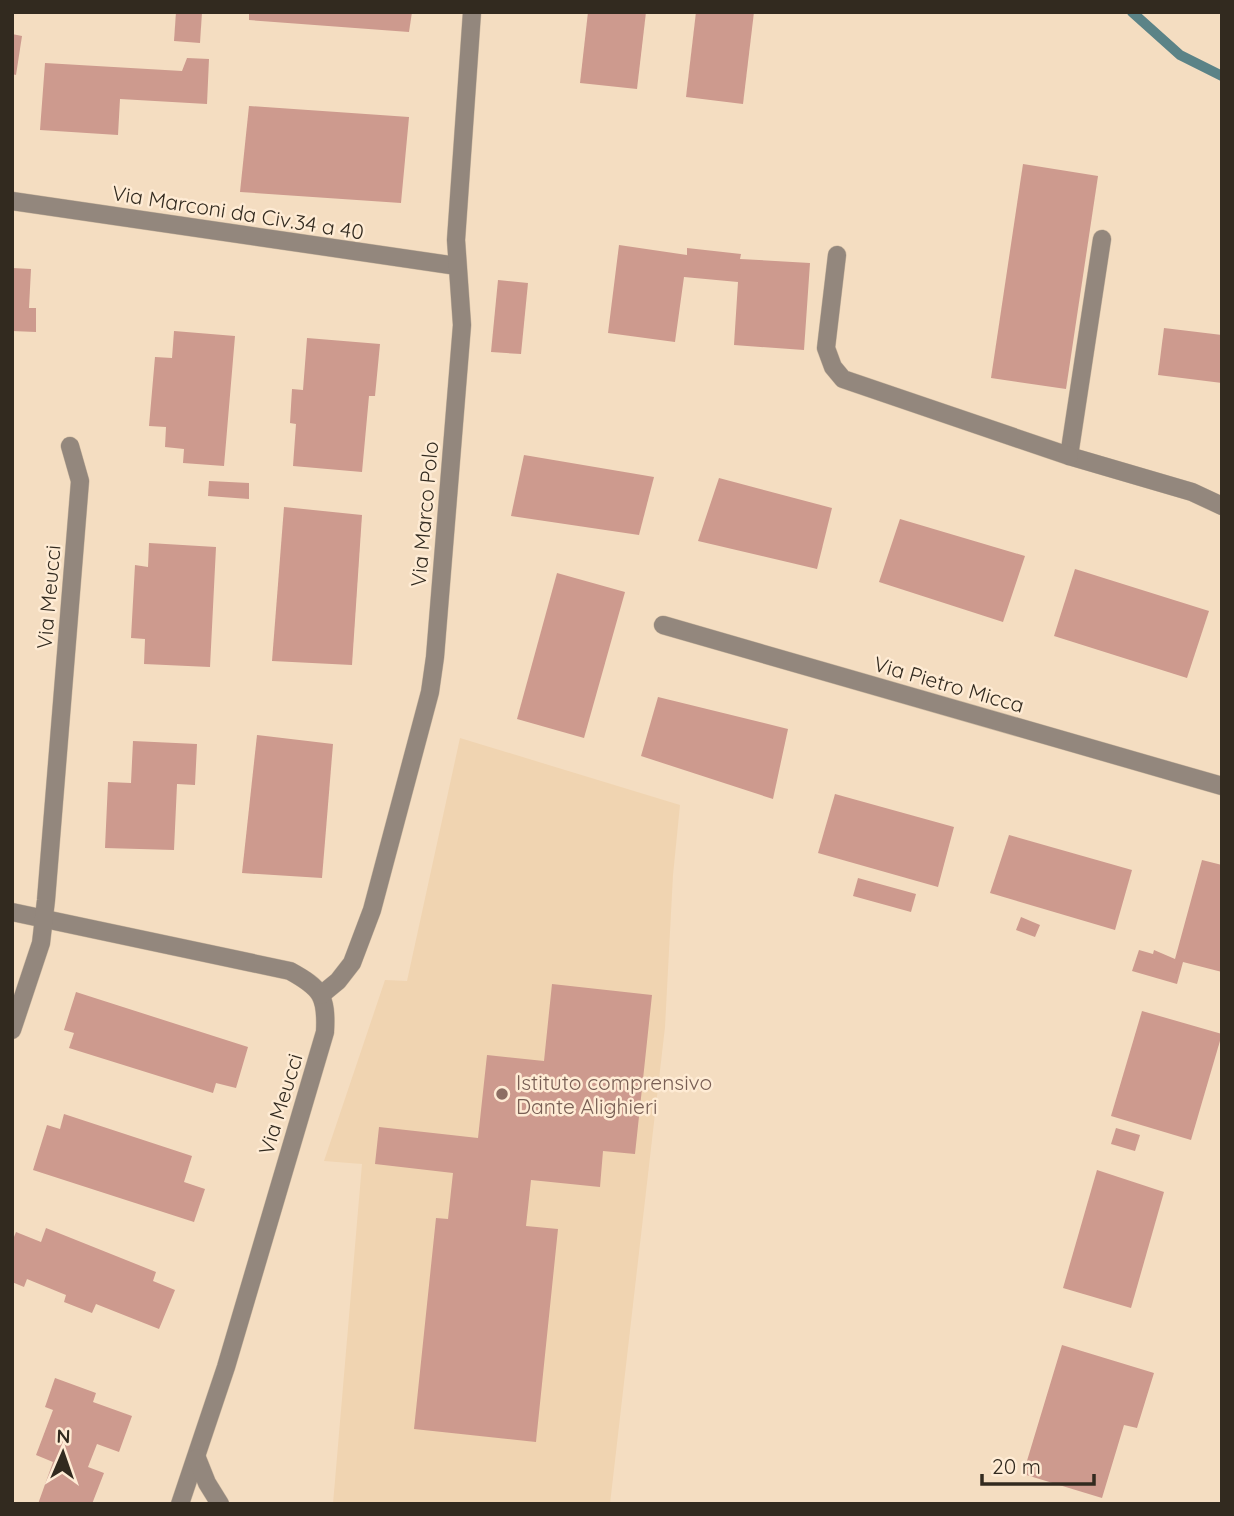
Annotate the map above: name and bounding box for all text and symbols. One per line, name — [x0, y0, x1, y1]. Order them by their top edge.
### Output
street label: Via Marconi da Civ.34 a 40 — [110, 179, 366, 245]
street label: Via Marco Polo — [405, 440, 443, 588]
street label: Via Meucci — [31, 544, 65, 650]
street label: Via Pietro Micca — [871, 650, 1027, 718]
street label: Via Meucci — [252, 1050, 308, 1158]
place label: Istituto comprensivo Dante Alighieri — [516, 1069, 712, 1119]
marker: Istituto comprensivo Dante Alighieri — [494, 1086, 510, 1102]
north arrow — [28, 1418, 98, 1488]
text: N — [56, 1424, 71, 1448]
scale bar — [982, 1442, 1094, 1486]
text: 20 m — [992, 1453, 1041, 1479]

